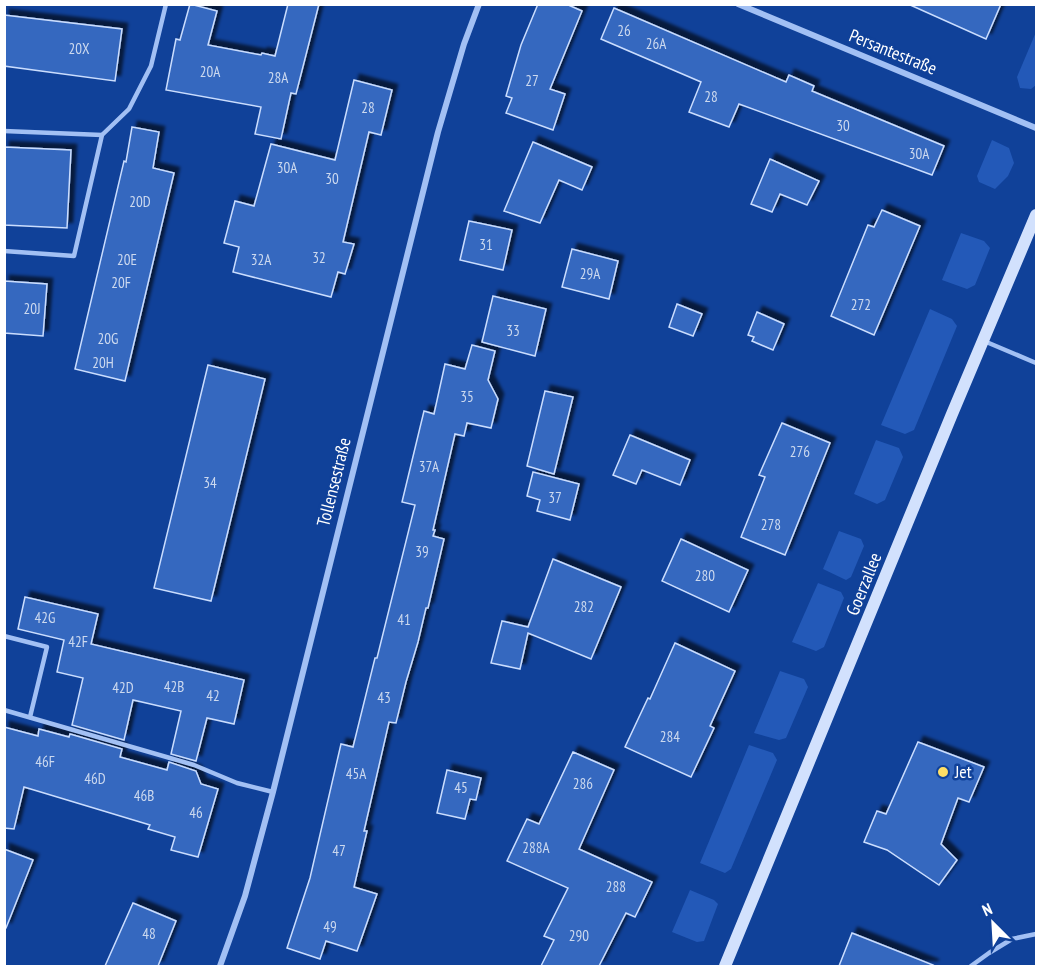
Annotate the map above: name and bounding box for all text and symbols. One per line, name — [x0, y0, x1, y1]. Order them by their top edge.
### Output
house number: 26 — [617, 21, 631, 40]
street label: Persantestraße — [846, 23, 941, 80]
house number: 26A — [646, 34, 667, 53]
house number: 20X — [68, 39, 90, 58]
house number: 20A — [200, 62, 221, 81]
house number: 28A — [268, 68, 289, 87]
house number: 27 — [525, 71, 539, 90]
house number: 28 — [704, 87, 718, 106]
house number: 28 — [361, 98, 375, 117]
house number: 30 — [836, 116, 850, 135]
house number: 30A — [909, 144, 930, 163]
house number: 30A — [277, 158, 298, 177]
house number: 30 — [325, 169, 339, 188]
house number: 20D — [129, 192, 151, 211]
house number: 31 — [479, 235, 493, 254]
house number: 32 — [312, 248, 326, 267]
house number: 20E — [117, 250, 137, 269]
house number: 32A — [251, 250, 272, 269]
house number: 29A — [580, 264, 601, 283]
house number: 20F — [111, 273, 131, 292]
house number: 272 — [851, 295, 871, 314]
house number: 20J — [23, 299, 41, 318]
house number: 33 — [506, 321, 520, 340]
house number: 20G — [98, 329, 118, 348]
house number: 20H — [92, 353, 114, 372]
house number: 35 — [460, 387, 474, 406]
street label: Tollensestraße — [311, 435, 356, 529]
house number: 276 — [790, 442, 810, 461]
house number: 37A — [419, 457, 440, 476]
house number: 34 — [203, 473, 217, 492]
house number: 37 — [548, 488, 562, 507]
house number: 278 — [761, 515, 781, 534]
house number: 39 — [415, 542, 429, 561]
street label: Goerzallee — [841, 549, 887, 619]
house number: 280 — [695, 566, 715, 585]
house number: 282 — [574, 597, 594, 616]
house number: 42G — [35, 608, 55, 627]
house number: 41 — [397, 610, 411, 629]
house number: 42F — [68, 632, 88, 651]
house number: 42B — [164, 677, 184, 696]
house number: 42D — [112, 678, 134, 697]
house number: 42 — [206, 686, 220, 705]
house number: 43 — [377, 688, 391, 707]
house number: 284 — [660, 727, 680, 746]
house number: 46F — [35, 752, 55, 771]
place label: Jet — [954, 760, 972, 783]
house number: 45A — [346, 764, 367, 783]
marker: Jet — [936, 765, 950, 779]
house number: 46D — [84, 769, 106, 788]
house number: 286 — [573, 774, 593, 793]
house number: 45 — [454, 778, 468, 797]
house number: 46B — [134, 786, 154, 805]
house number: 46 — [189, 803, 203, 822]
house number: 288A — [522, 838, 551, 857]
house number: 47 — [332, 841, 346, 860]
house number: 288 — [606, 877, 626, 896]
north arrow — [963, 893, 1023, 953]
text: N — [979, 898, 995, 920]
house number: 49 — [323, 917, 337, 936]
house number: 48 — [142, 924, 156, 943]
house number: 290 — [569, 926, 589, 945]

